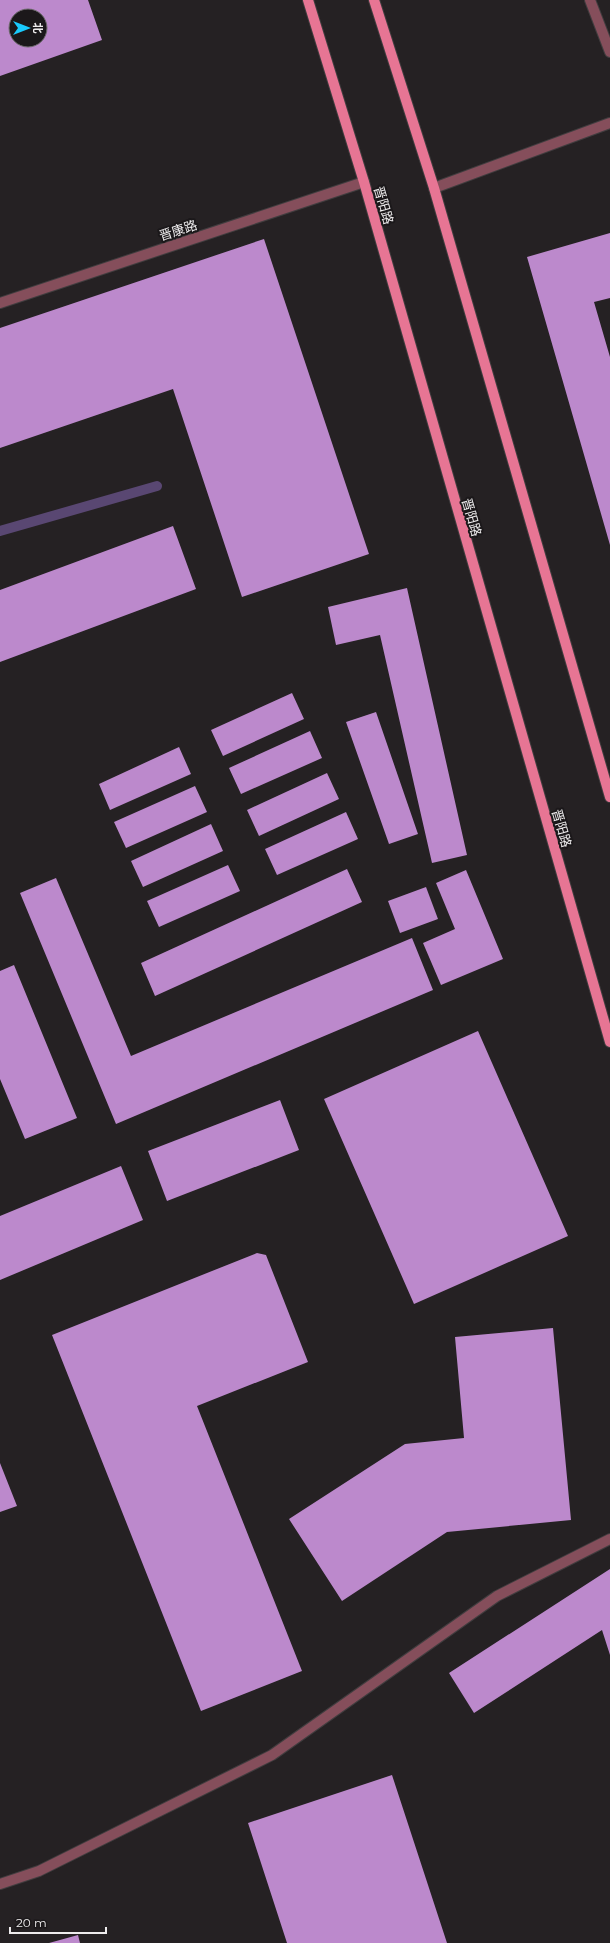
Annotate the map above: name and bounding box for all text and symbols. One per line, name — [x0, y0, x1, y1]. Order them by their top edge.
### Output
north arrow — [8, 8, 48, 48]
text: 北 — [31, 23, 45, 34]
street label: 晋阳路 — [371, 184, 397, 226]
street label: 晋康路 — [157, 216, 199, 244]
street label: 晋阳路 — [459, 496, 485, 538]
street label: 晋阳路 — [549, 807, 575, 849]
scale bar — [10, 1909, 106, 1935]
text: 20 m — [16, 1915, 47, 1930]

